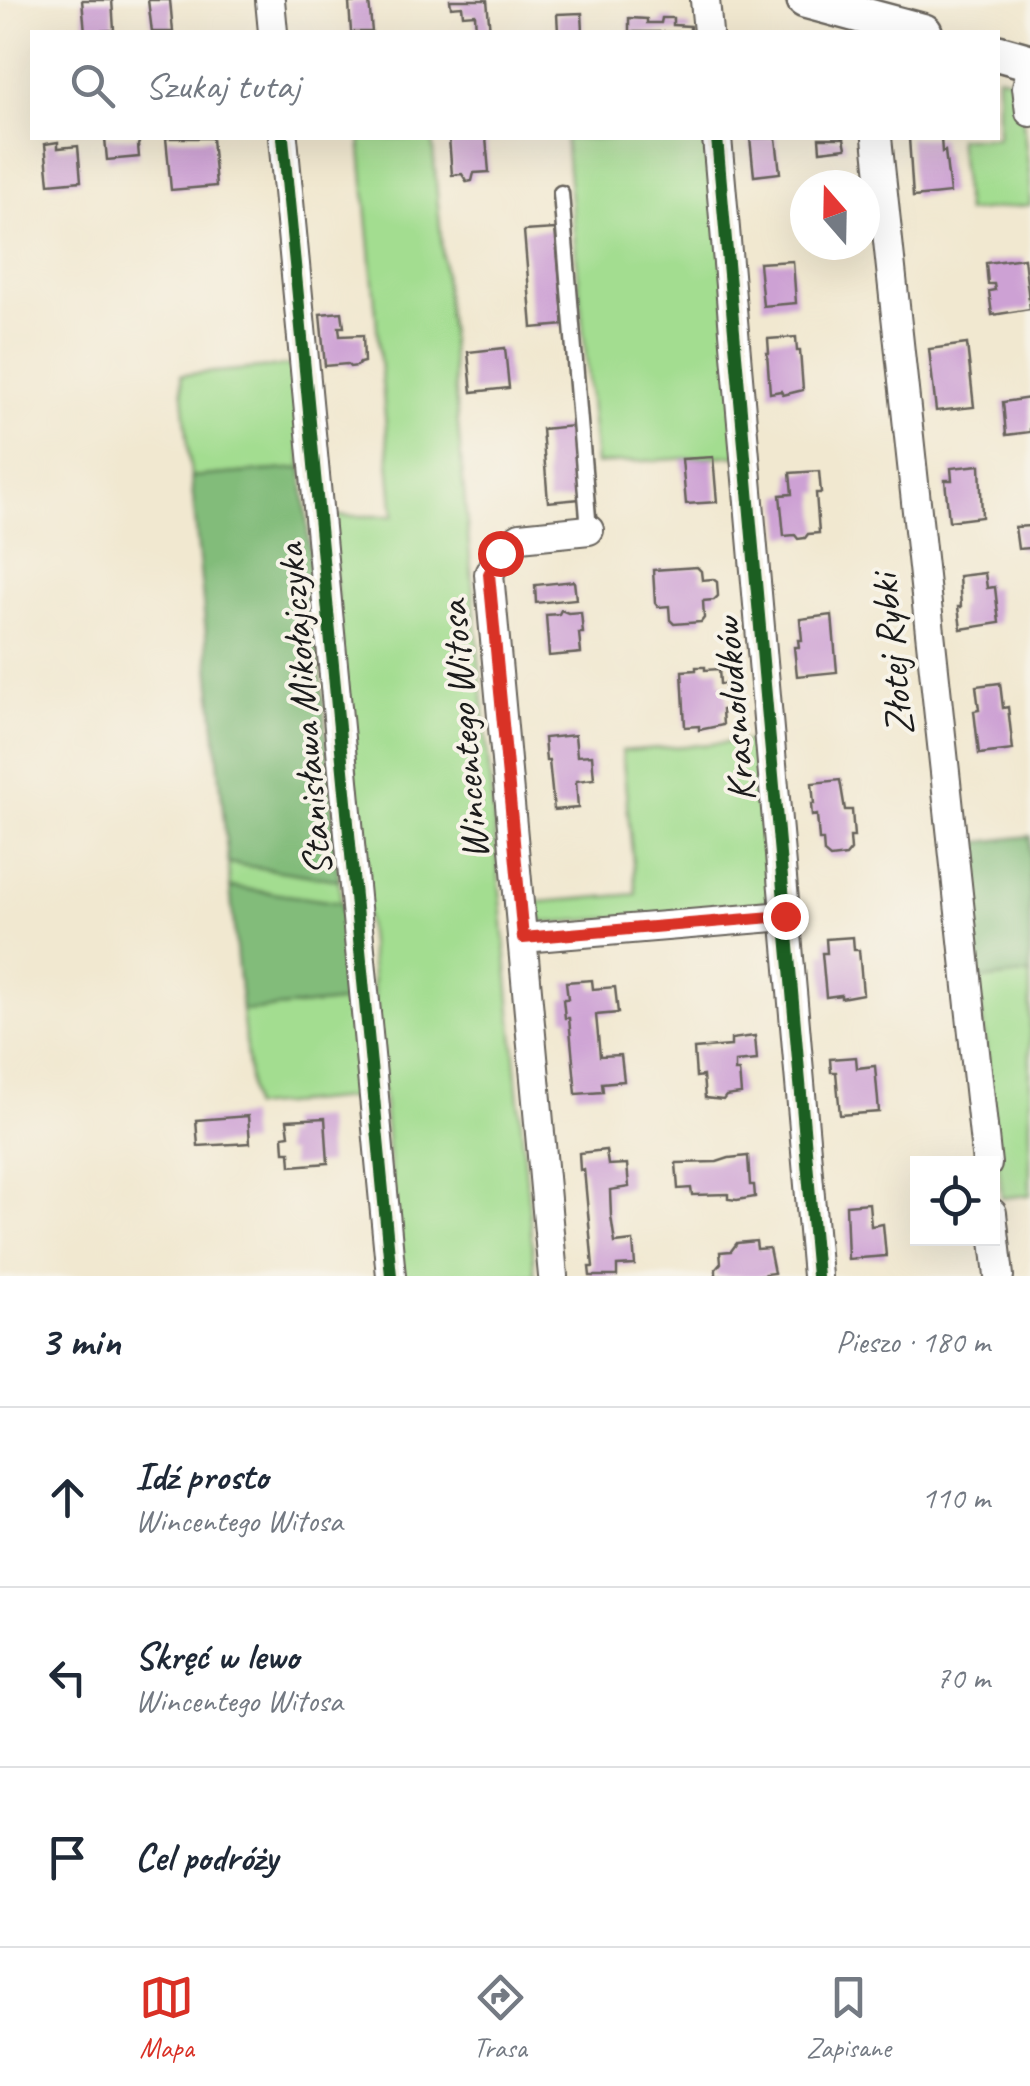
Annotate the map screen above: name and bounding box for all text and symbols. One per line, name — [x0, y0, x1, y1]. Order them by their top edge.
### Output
search box — [30, 30, 1000, 140]
icon: search — [65, 58, 120, 113]
text: Szukaj tutaj — [145, 62, 300, 109]
north arrow — [790, 170, 880, 260]
route start — [478, 531, 524, 577]
street label: Stanisława Mikołajczyka — [264, 539, 343, 878]
street label: Złotej Rybki — [858, 567, 925, 738]
street label: Wincentego Witosa — [428, 596, 500, 861]
street label: Krasnoludków — [701, 613, 767, 804]
route end — [763, 894, 809, 940]
map controls — [910, 1156, 1000, 1246]
button: locate — [910, 1156, 1000, 1246]
text: 3 min — [40, 1315, 120, 1368]
text: Pieszo · 180 m — [836, 1321, 990, 1362]
text: Idź prosto — [135, 1453, 268, 1500]
icon: ahead — [40, 1470, 95, 1525]
text: 110 m — [921, 1477, 990, 1518]
text: Wincentego Witosa — [135, 1500, 343, 1541]
text: Skręć w lewo — [135, 1633, 299, 1680]
icon: left — [40, 1650, 95, 1705]
text: 70 m — [936, 1657, 990, 1698]
text: Wincentego Witosa — [135, 1680, 343, 1721]
icon: arrive — [40, 1830, 95, 1885]
text: Cel podróży — [135, 1834, 278, 1881]
tab: Mapa — [139, 1970, 194, 2065]
tab: Trasa — [473, 1970, 528, 2065]
tab: Zapisane — [806, 1970, 891, 2065]

